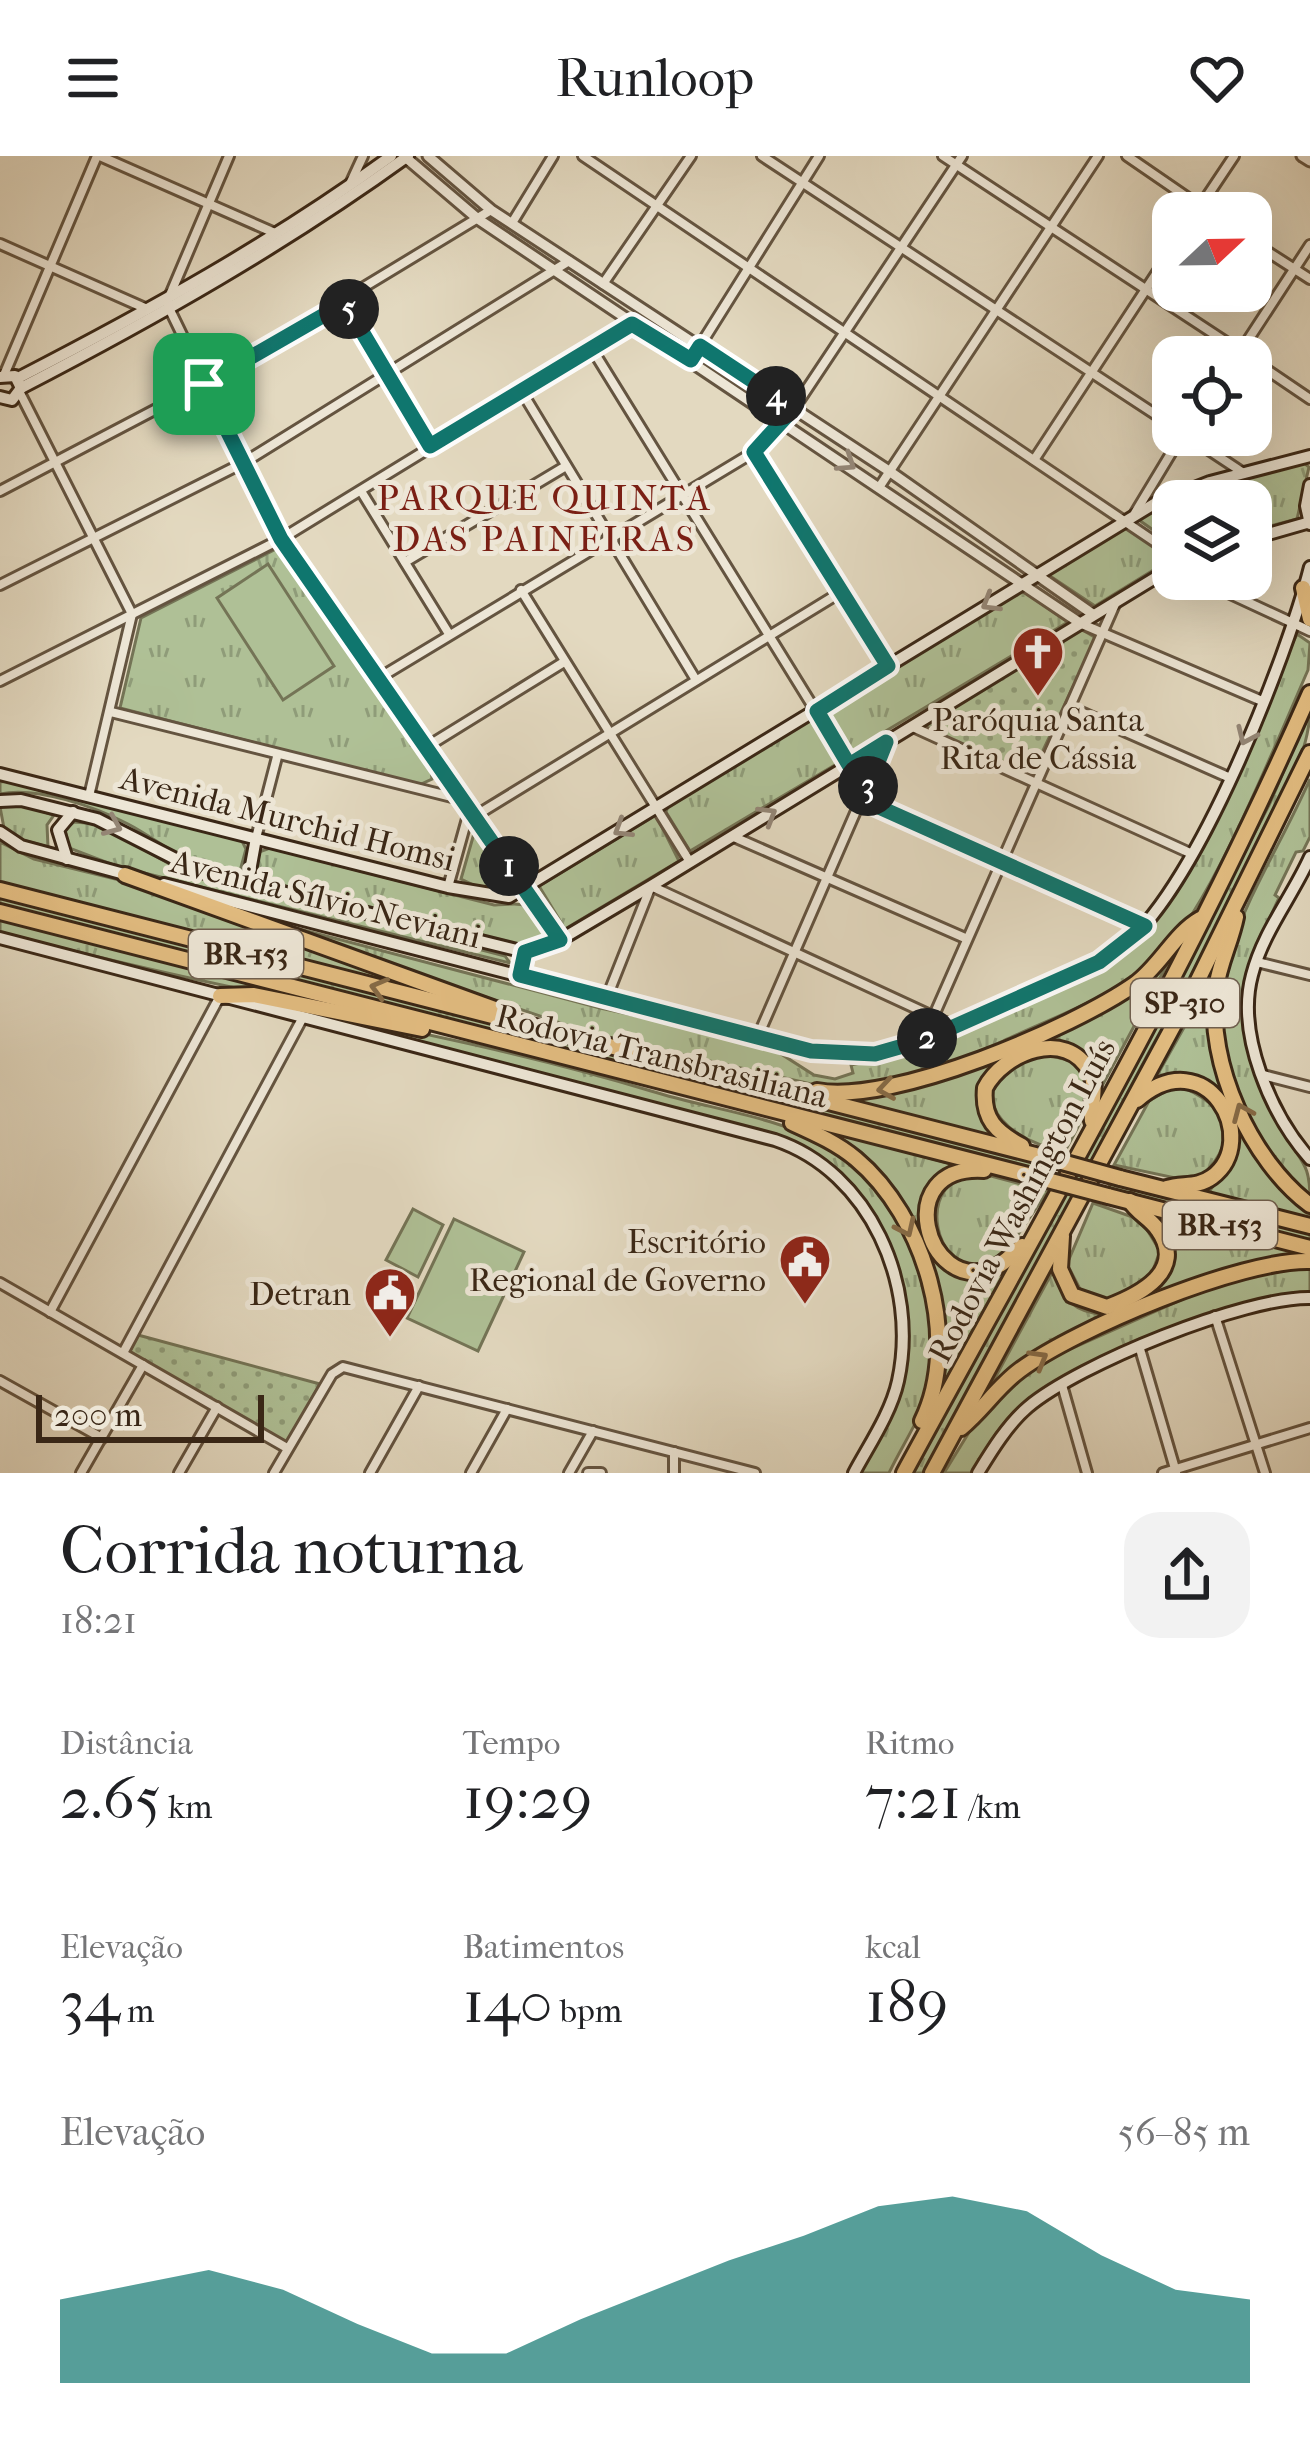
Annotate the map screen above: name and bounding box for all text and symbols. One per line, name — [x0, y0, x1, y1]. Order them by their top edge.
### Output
icon: menu — [60, 45, 126, 111]
icon: heart — [1184, 45, 1250, 111]
text: Runloop — [556, 47, 754, 110]
north arrow — [1152, 192, 1272, 312]
map controls — [1152, 192, 1272, 600]
pin: 5 — [319, 279, 379, 339]
text: 5 — [342, 289, 356, 328]
pin — [153, 333, 255, 435]
button: locate — [1152, 336, 1272, 456]
icon: arrive — [171, 351, 237, 417]
pin: 4 — [746, 366, 806, 426]
text: 4 — [766, 376, 786, 415]
one-way arrow — [833, 449, 855, 471]
district label: PARQUE QUINTA DAS PAINEIRAS — [377, 477, 713, 560]
button: layers — [1152, 480, 1272, 600]
one-way arrow — [982, 589, 1004, 611]
church icon: Paróquia Santa Rita de Cássia — [1010, 624, 1066, 698]
place label: Paróquia Santa Rita de Cássia — [932, 701, 1145, 778]
one-way arrow — [1237, 724, 1261, 746]
pin: 3 — [838, 756, 898, 816]
street label: Avenida Murchid Homsi — [114, 759, 459, 880]
text: 3 — [861, 766, 875, 805]
one-way arrow — [755, 807, 777, 829]
one-way arrow — [101, 812, 122, 836]
one-way arrow — [613, 815, 635, 837]
pin: 1 — [479, 836, 539, 896]
street label: Avenida Sílvio Neviani — [165, 842, 485, 957]
text: 1 — [503, 846, 515, 885]
road number: BR-153 — [189, 930, 303, 978]
one-way arrow — [370, 977, 390, 1002]
road number: SP-310 — [1131, 979, 1239, 1027]
street label: Rodovia Transbrasiliana — [492, 996, 832, 1117]
pin: 2 — [897, 1008, 957, 1068]
text: 2 — [919, 1018, 935, 1057]
street label: Rodovia Washington Luís — [920, 1032, 1124, 1369]
one-way arrow — [876, 1075, 896, 1100]
one-way arrow — [1233, 1102, 1257, 1124]
road number: BR-153 — [1163, 1201, 1277, 1249]
one-way arrow — [892, 1216, 915, 1237]
place label: Escritório Regional de Governo — [469, 1223, 766, 1300]
public building icon: Escritório Regional de Governo — [777, 1232, 833, 1306]
public building icon: Detran — [362, 1265, 418, 1339]
place label: Detran — [249, 1275, 351, 1314]
one-way arrow — [1026, 1350, 1048, 1373]
scale bar — [36, 1389, 264, 1442]
text: 200 m — [54, 1396, 142, 1435]
button: share — [1124, 1512, 1250, 1638]
text: Corrida noturna — [60, 1513, 522, 1590]
text: 18:21 — [60, 1597, 137, 1643]
text: Distância — [60, 1724, 193, 1763]
text: Tempo — [463, 1724, 561, 1763]
text: Ritmo — [865, 1724, 955, 1763]
text: 2.65 — [60, 1763, 161, 1834]
text: 19:29 — [463, 1763, 592, 1834]
text: 7:21 — [865, 1763, 961, 1834]
text: km — [161, 1788, 212, 1827]
text: /km — [961, 1788, 1021, 1827]
text: Elevação — [60, 1928, 183, 1967]
text: Batimentos — [463, 1928, 624, 1967]
text: kcal — [865, 1928, 921, 1967]
text: 34 — [60, 1967, 120, 2038]
text: 140 — [463, 1967, 553, 2038]
text: 189 — [865, 1967, 948, 2038]
text: m — [120, 1992, 155, 2031]
text: bpm — [553, 1992, 622, 2031]
text: Elevação — [60, 2109, 205, 2155]
text: 56–85 m — [1118, 2109, 1250, 2155]

